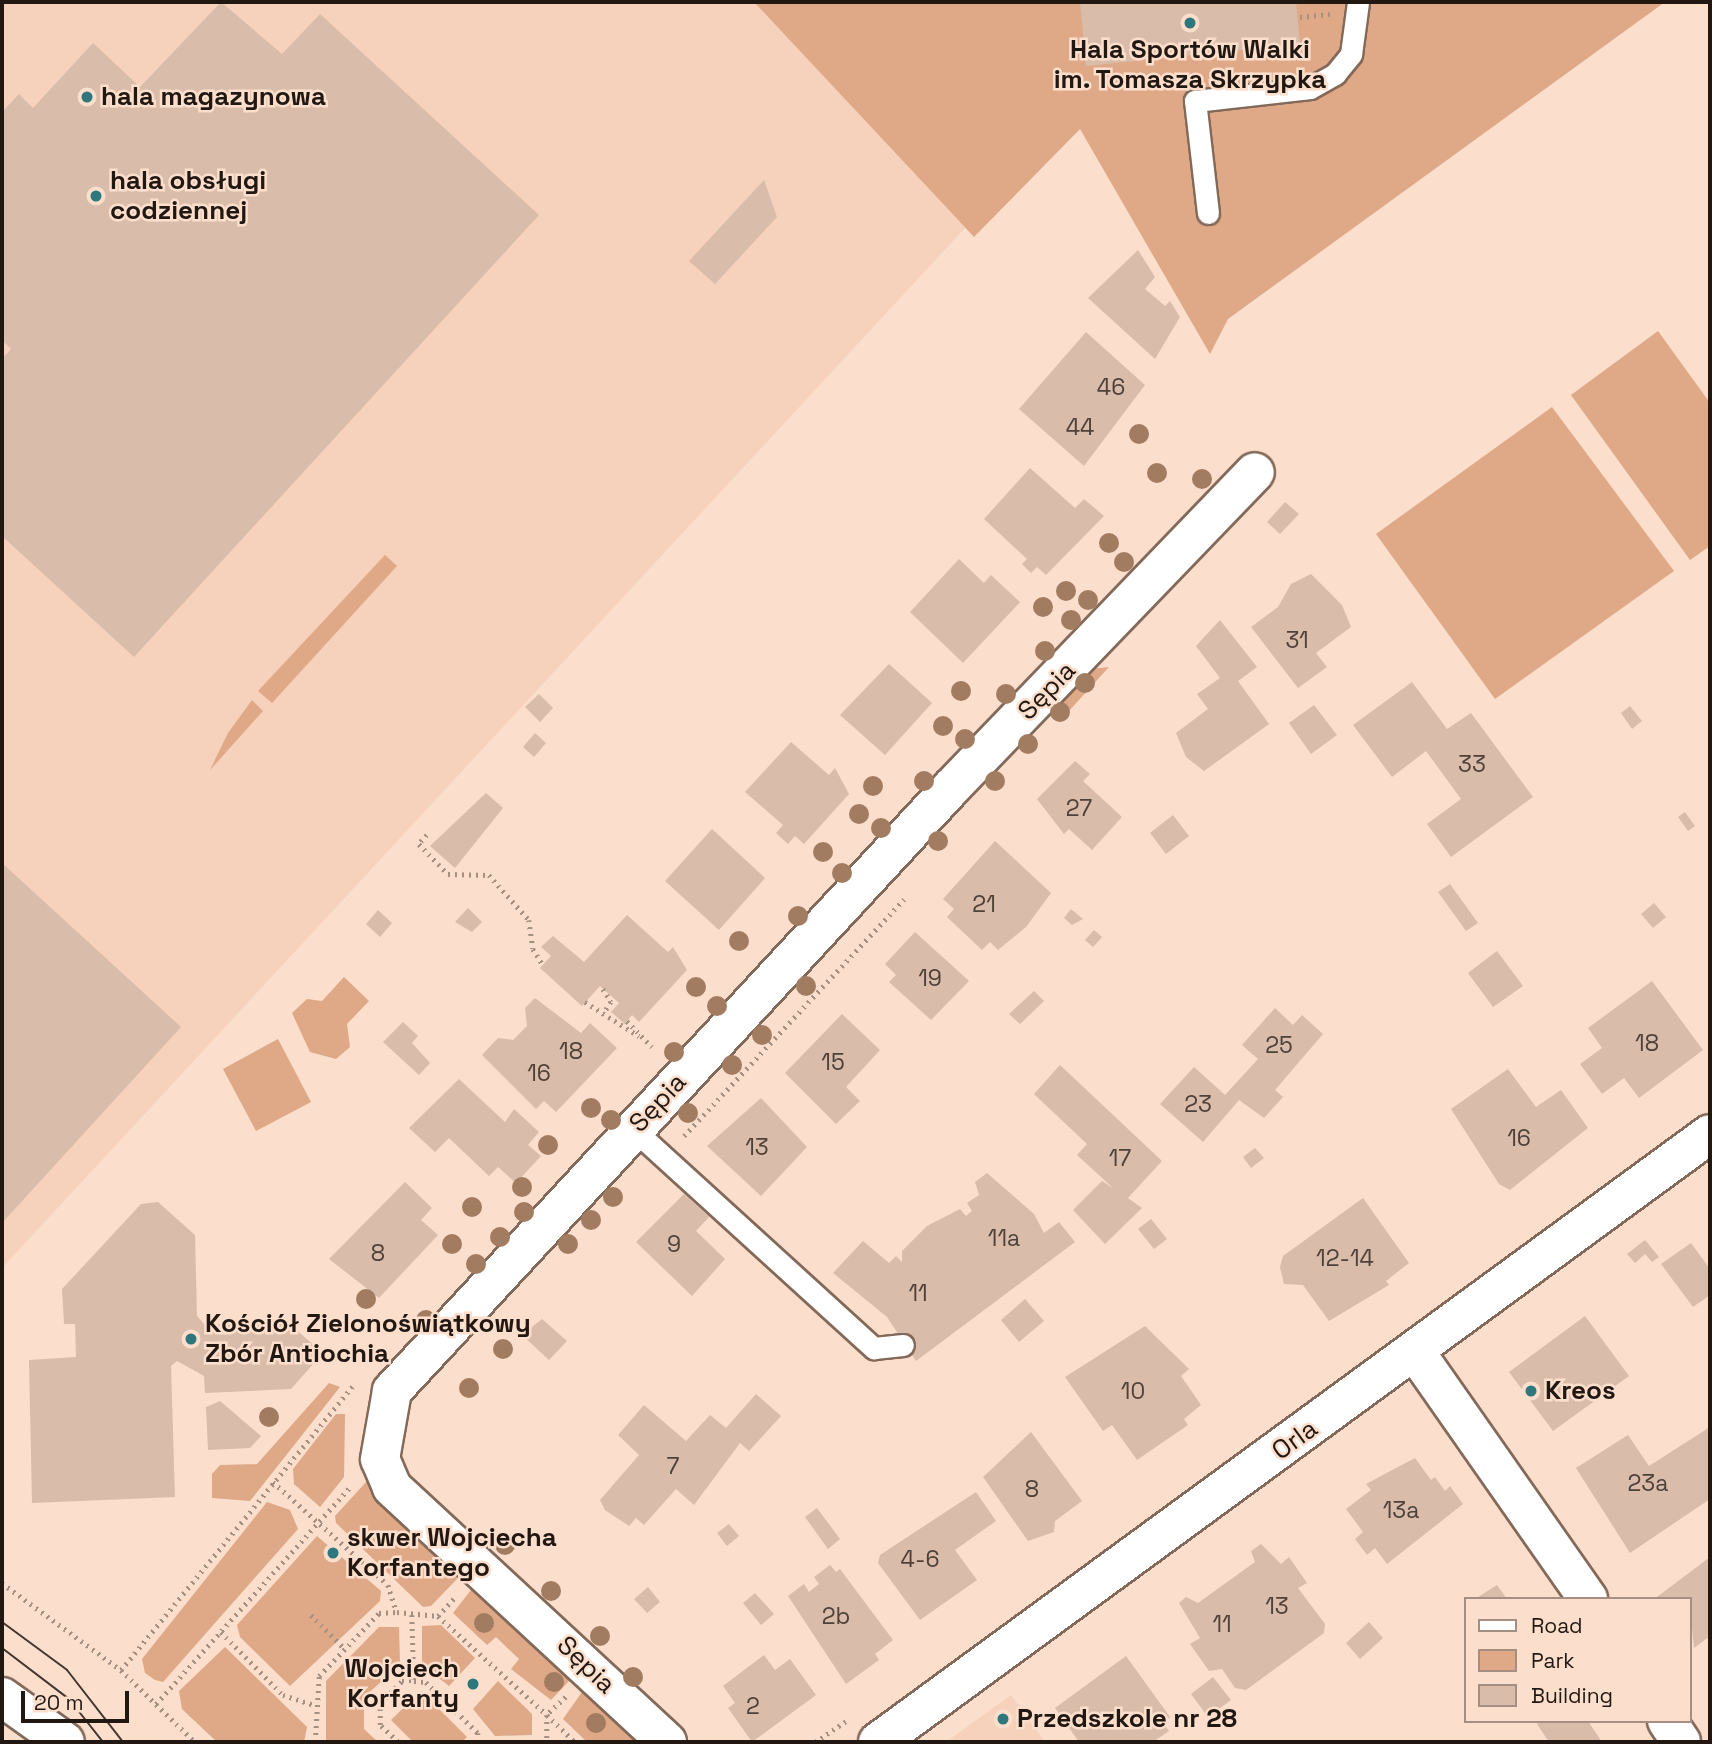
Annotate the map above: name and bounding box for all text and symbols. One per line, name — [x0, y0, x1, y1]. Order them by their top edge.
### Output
marker: Hala Sportów Walki im. Tomasza Skrzypka — [1182, 15, 1198, 31]
place label: Hala Sportów Walki im. Tomasza Skrzypka — [1053, 34, 1327, 96]
place label: hala magazynowa — [101, 81, 326, 113]
marker: hala magazynowa — [79, 89, 95, 105]
place label: hala obsługi codziennej — [110, 165, 266, 227]
marker: hala obsługi codziennej — [88, 188, 104, 204]
house number: 46 — [1097, 373, 1125, 401]
house number: 44 — [1066, 413, 1094, 441]
house number: 31 — [1285, 626, 1309, 654]
street label: Sępia — [1012, 655, 1082, 727]
house number: 33 — [1458, 750, 1486, 778]
house number: 27 — [1066, 794, 1092, 822]
house number: 21 — [972, 890, 996, 918]
house number: 19 — [918, 964, 942, 992]
house number: 18 — [1635, 1029, 1659, 1057]
house number: 25 — [1265, 1031, 1293, 1059]
house number: 18 — [559, 1037, 583, 1065]
house number: 15 — [821, 1048, 845, 1076]
house number: 16 — [527, 1059, 551, 1087]
street label: Sępia — [623, 1067, 693, 1139]
house number: 23 — [1184, 1090, 1212, 1118]
house number: 16 — [1507, 1124, 1531, 1152]
house number: 13 — [745, 1133, 769, 1161]
house number: 17 — [1109, 1144, 1131, 1172]
house number: 11a — [988, 1224, 1020, 1252]
house number: 9 — [667, 1230, 681, 1258]
house number: 8 — [371, 1239, 385, 1267]
house number: 12-14 — [1316, 1244, 1374, 1272]
house number: 11 — [908, 1279, 928, 1307]
place label: Kościół Zielonoświątkowy Zbór Antiochia — [205, 1308, 531, 1370]
marker: Kościół Zielonoświątkowy Zbór Antiochia — [183, 1331, 199, 1347]
place label: Kreos — [1545, 1375, 1616, 1407]
house number: 10 — [1121, 1377, 1145, 1405]
marker: Kreos — [1523, 1383, 1539, 1399]
street label: Orla — [1266, 1413, 1324, 1467]
house number: 7 — [667, 1452, 679, 1480]
house number: 23a — [1628, 1469, 1668, 1497]
house number: 8 — [1025, 1475, 1039, 1503]
house number: 13a — [1383, 1496, 1419, 1524]
place label: skwer Wojciecha Korfantego — [347, 1522, 557, 1584]
marker: skwer Wojciecha Korfantego — [325, 1545, 341, 1561]
house number: 4-6 — [901, 1545, 939, 1573]
house number: 13 — [1265, 1592, 1289, 1620]
legend — [1464, 1597, 1691, 1723]
house number: 2b — [822, 1602, 850, 1630]
house number: 11 — [1212, 1610, 1232, 1638]
text: Road — [1531, 1612, 1583, 1639]
street label: Sępia — [550, 1630, 622, 1700]
text: Park — [1531, 1647, 1575, 1674]
place label: Wojciech Korfanty — [345, 1653, 459, 1714]
marker: Wojciech Korfanty — [465, 1676, 481, 1692]
scale bar — [24, 1678, 133, 1722]
text: Building — [1531, 1682, 1613, 1709]
text: 20 m — [34, 1689, 84, 1716]
house number: 2 — [746, 1692, 760, 1720]
place label: Przedszkole nr 28 — [1017, 1703, 1237, 1735]
marker: Przedszkole nr 28 — [995, 1711, 1011, 1727]

